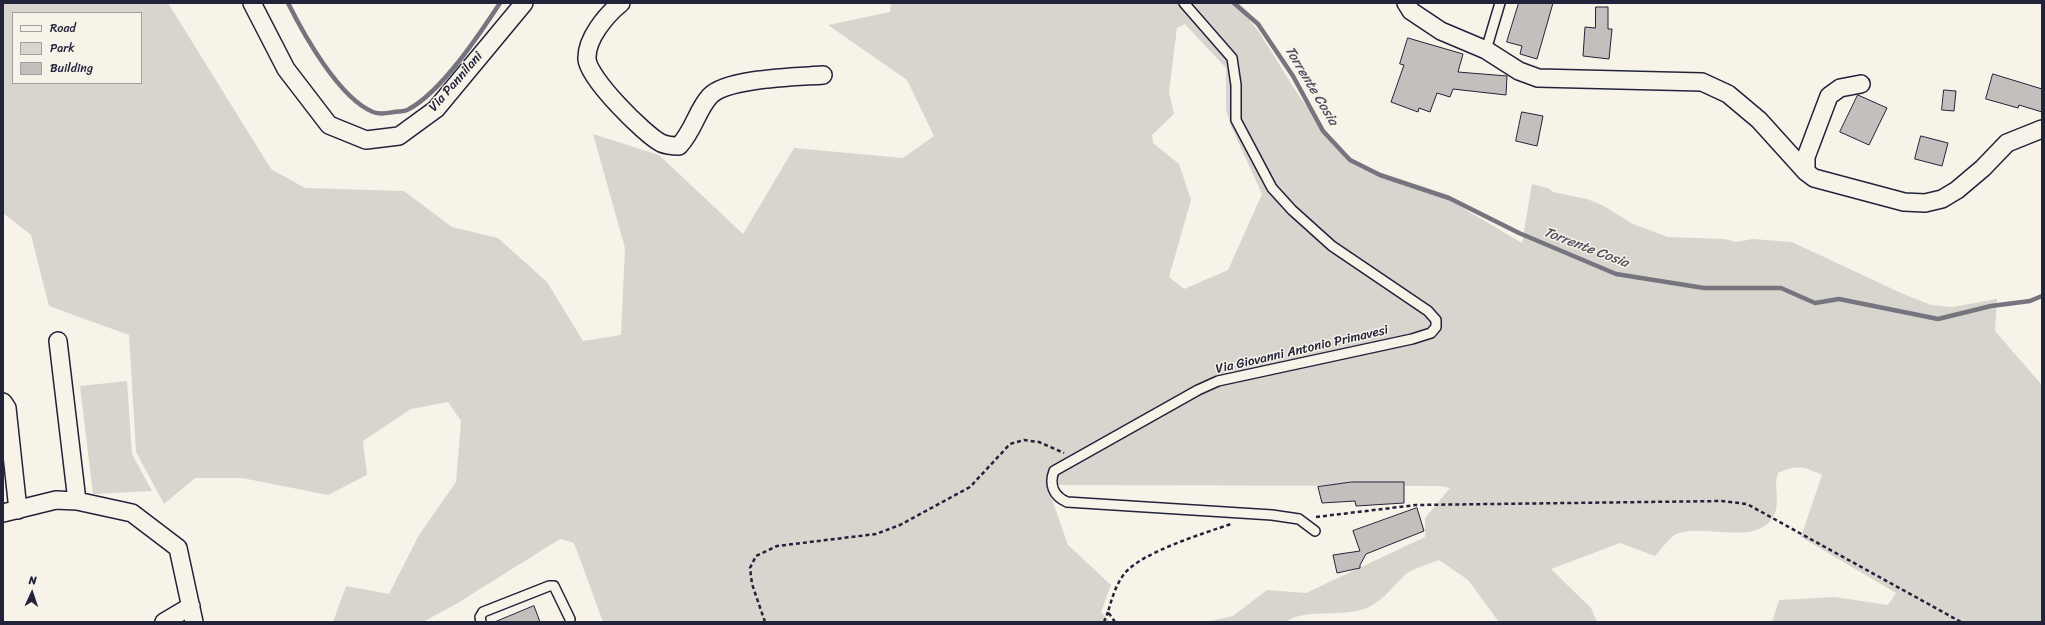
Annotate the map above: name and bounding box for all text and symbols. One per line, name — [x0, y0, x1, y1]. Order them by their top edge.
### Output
legend — [12, 12, 142, 84]
text: Road — [50, 17, 76, 39]
text: Park — [50, 37, 75, 59]
water label: Torrente Cosia — [1281, 43, 1341, 129]
street label: Via Pannilani — [426, 49, 486, 115]
text: Building — [50, 57, 93, 79]
water label: Torrente Cosia — [1541, 224, 1631, 272]
street label: Via Giovanni Antonio Primavesi — [1214, 323, 1390, 377]
text: N — [28, 571, 37, 590]
north arrow — [12, 573, 52, 613]

